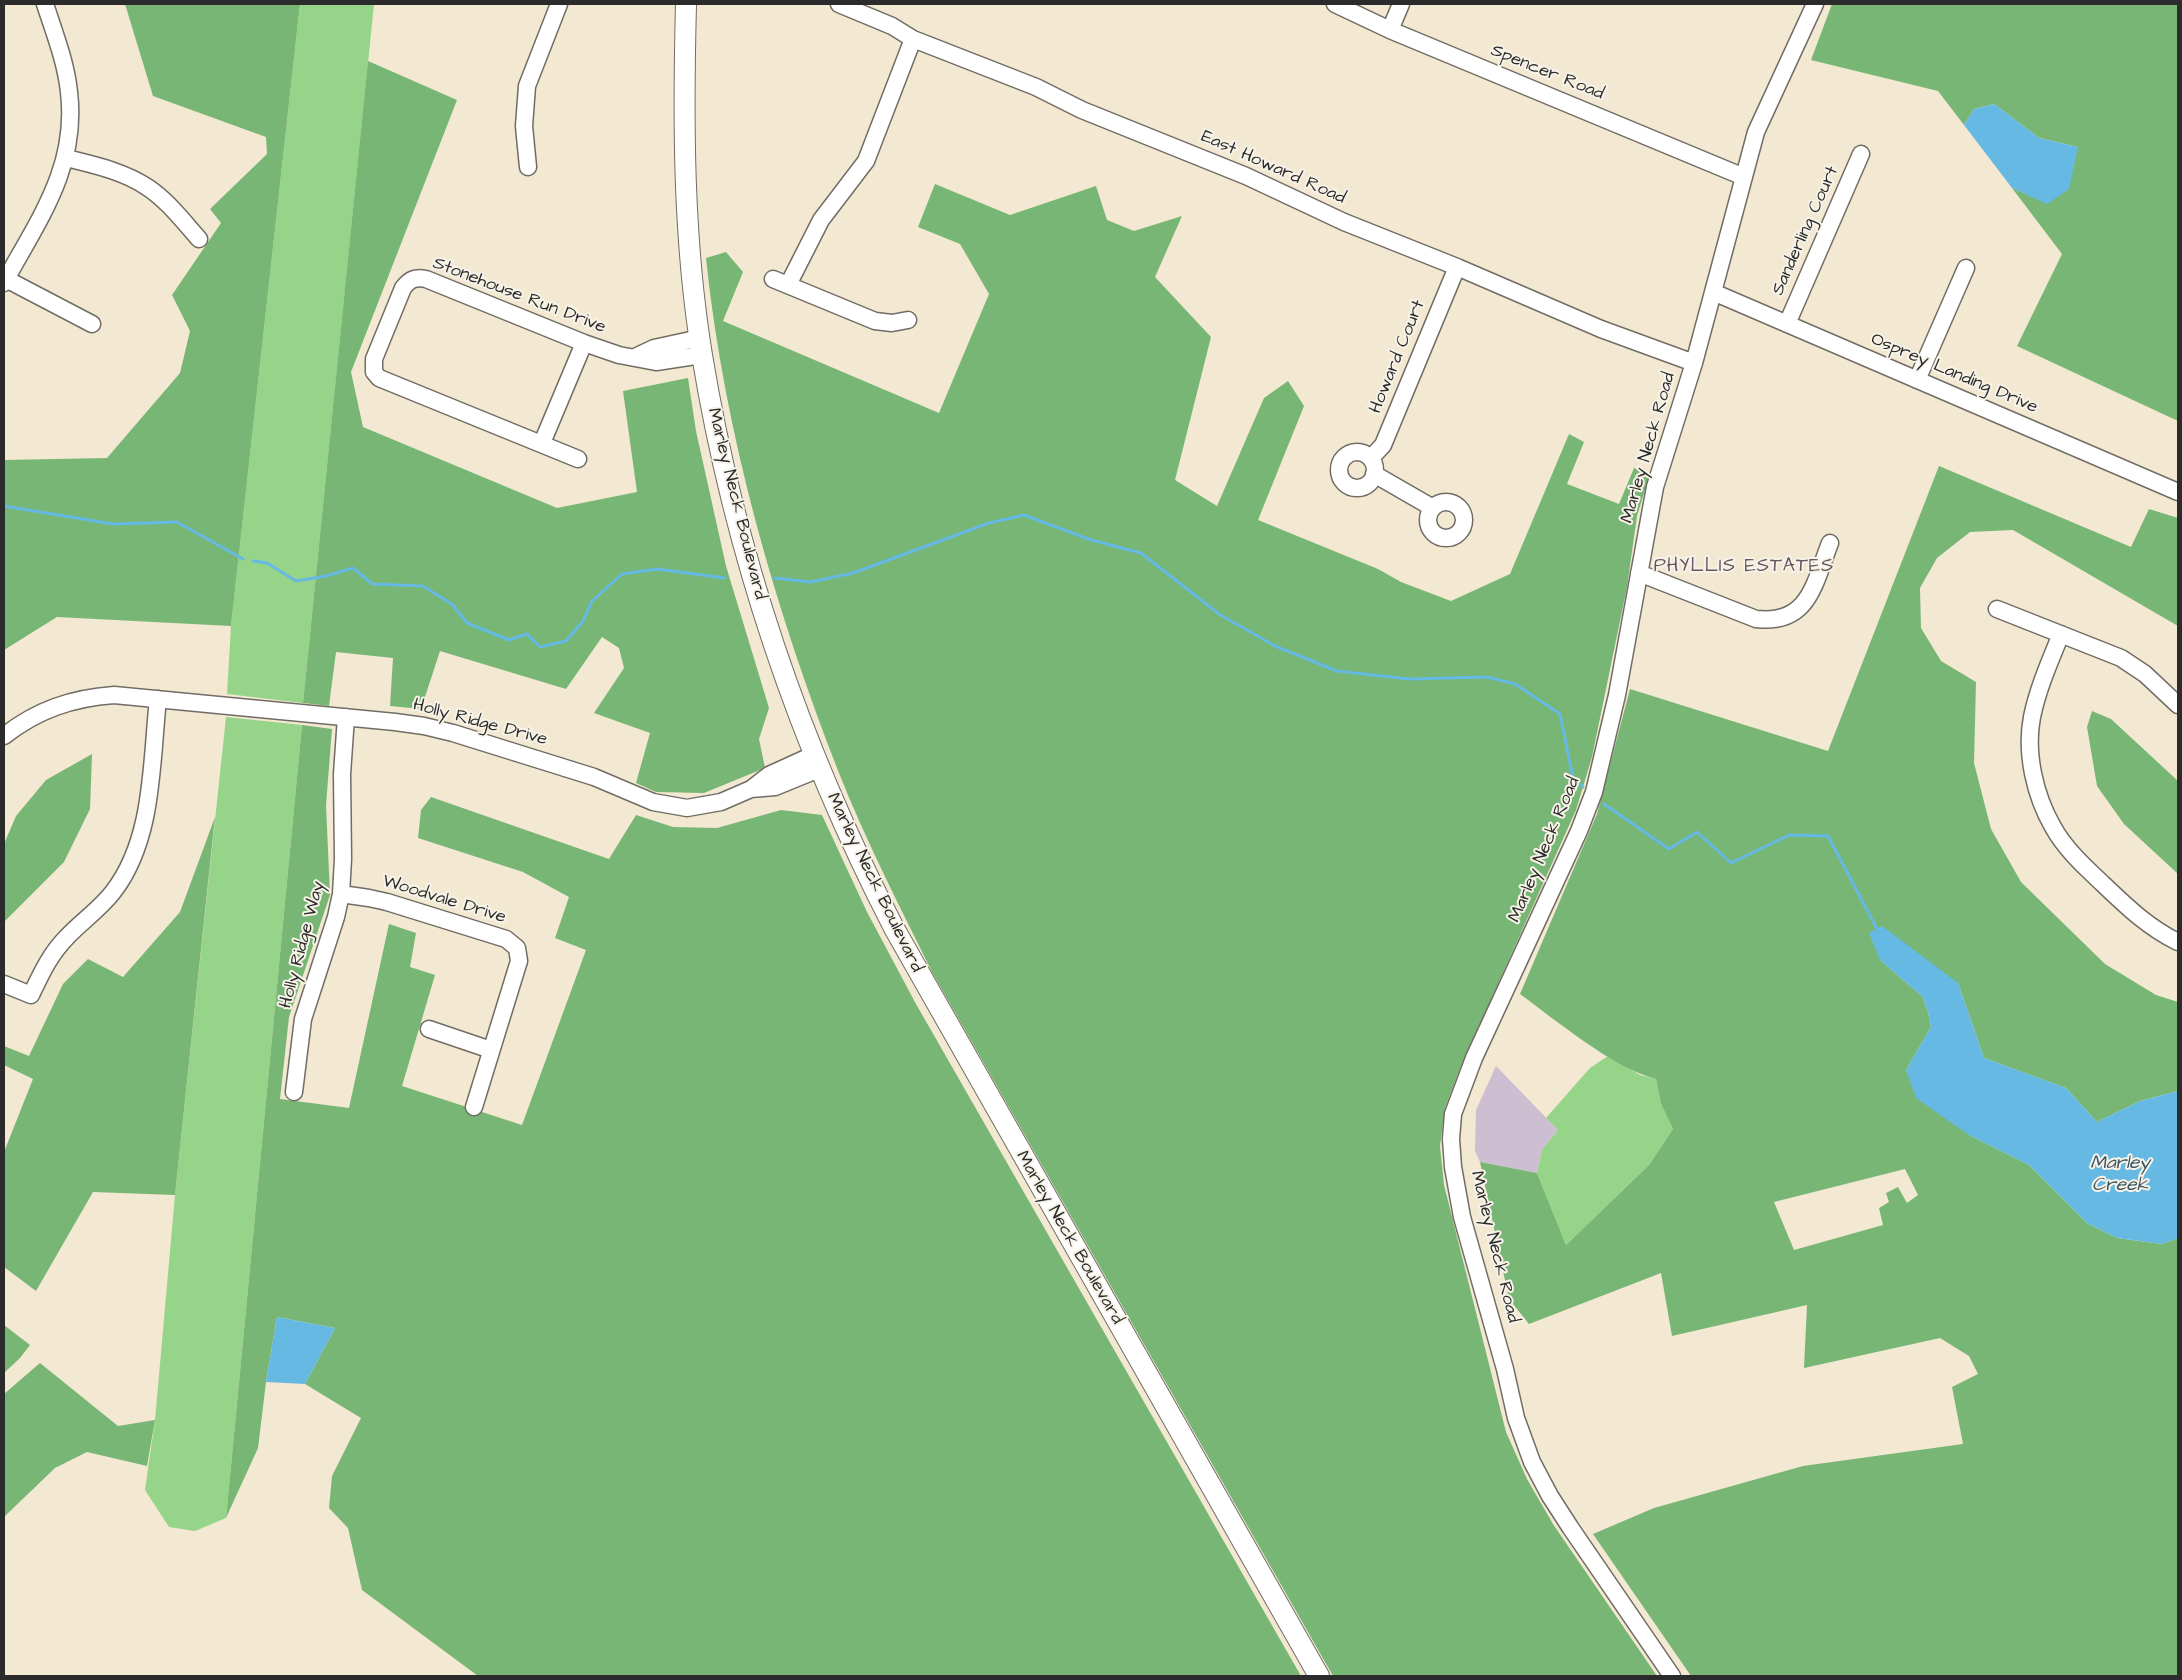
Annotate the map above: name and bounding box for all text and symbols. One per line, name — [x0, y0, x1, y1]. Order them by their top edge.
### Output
street label: Spencer Road — [1487, 41, 1607, 105]
street label: East Howard Road — [1197, 126, 1349, 210]
street label: Sanderling Court — [1768, 163, 1844, 299]
street label: Stonehouse Run Drive — [429, 253, 609, 339]
street label: Howard Court — [1365, 297, 1431, 417]
street label: Osprey Landing Drive — [1867, 329, 2041, 419]
street label: Marley Neck Road — [1617, 370, 1681, 526]
street label: Marley Neck Boulevard — [702, 406, 770, 602]
district label: PHYLLIS ESTATES — [1652, 556, 1836, 578]
street label: Holly Ridge Drive — [410, 695, 550, 751]
street label: Marley Neck Road — [1505, 774, 1585, 926]
street label: Marley Neck Boulevard — [821, 790, 927, 976]
street label: Woodvale Drive — [380, 871, 508, 929]
street label: Holly Ridge Way — [276, 879, 330, 1011]
street label: Marley Neck Boulevard — [1010, 1147, 1128, 1329]
water label: Marley Creek — [2090, 1153, 2150, 1197]
street label: Marley Neck Road — [1465, 1169, 1523, 1325]

